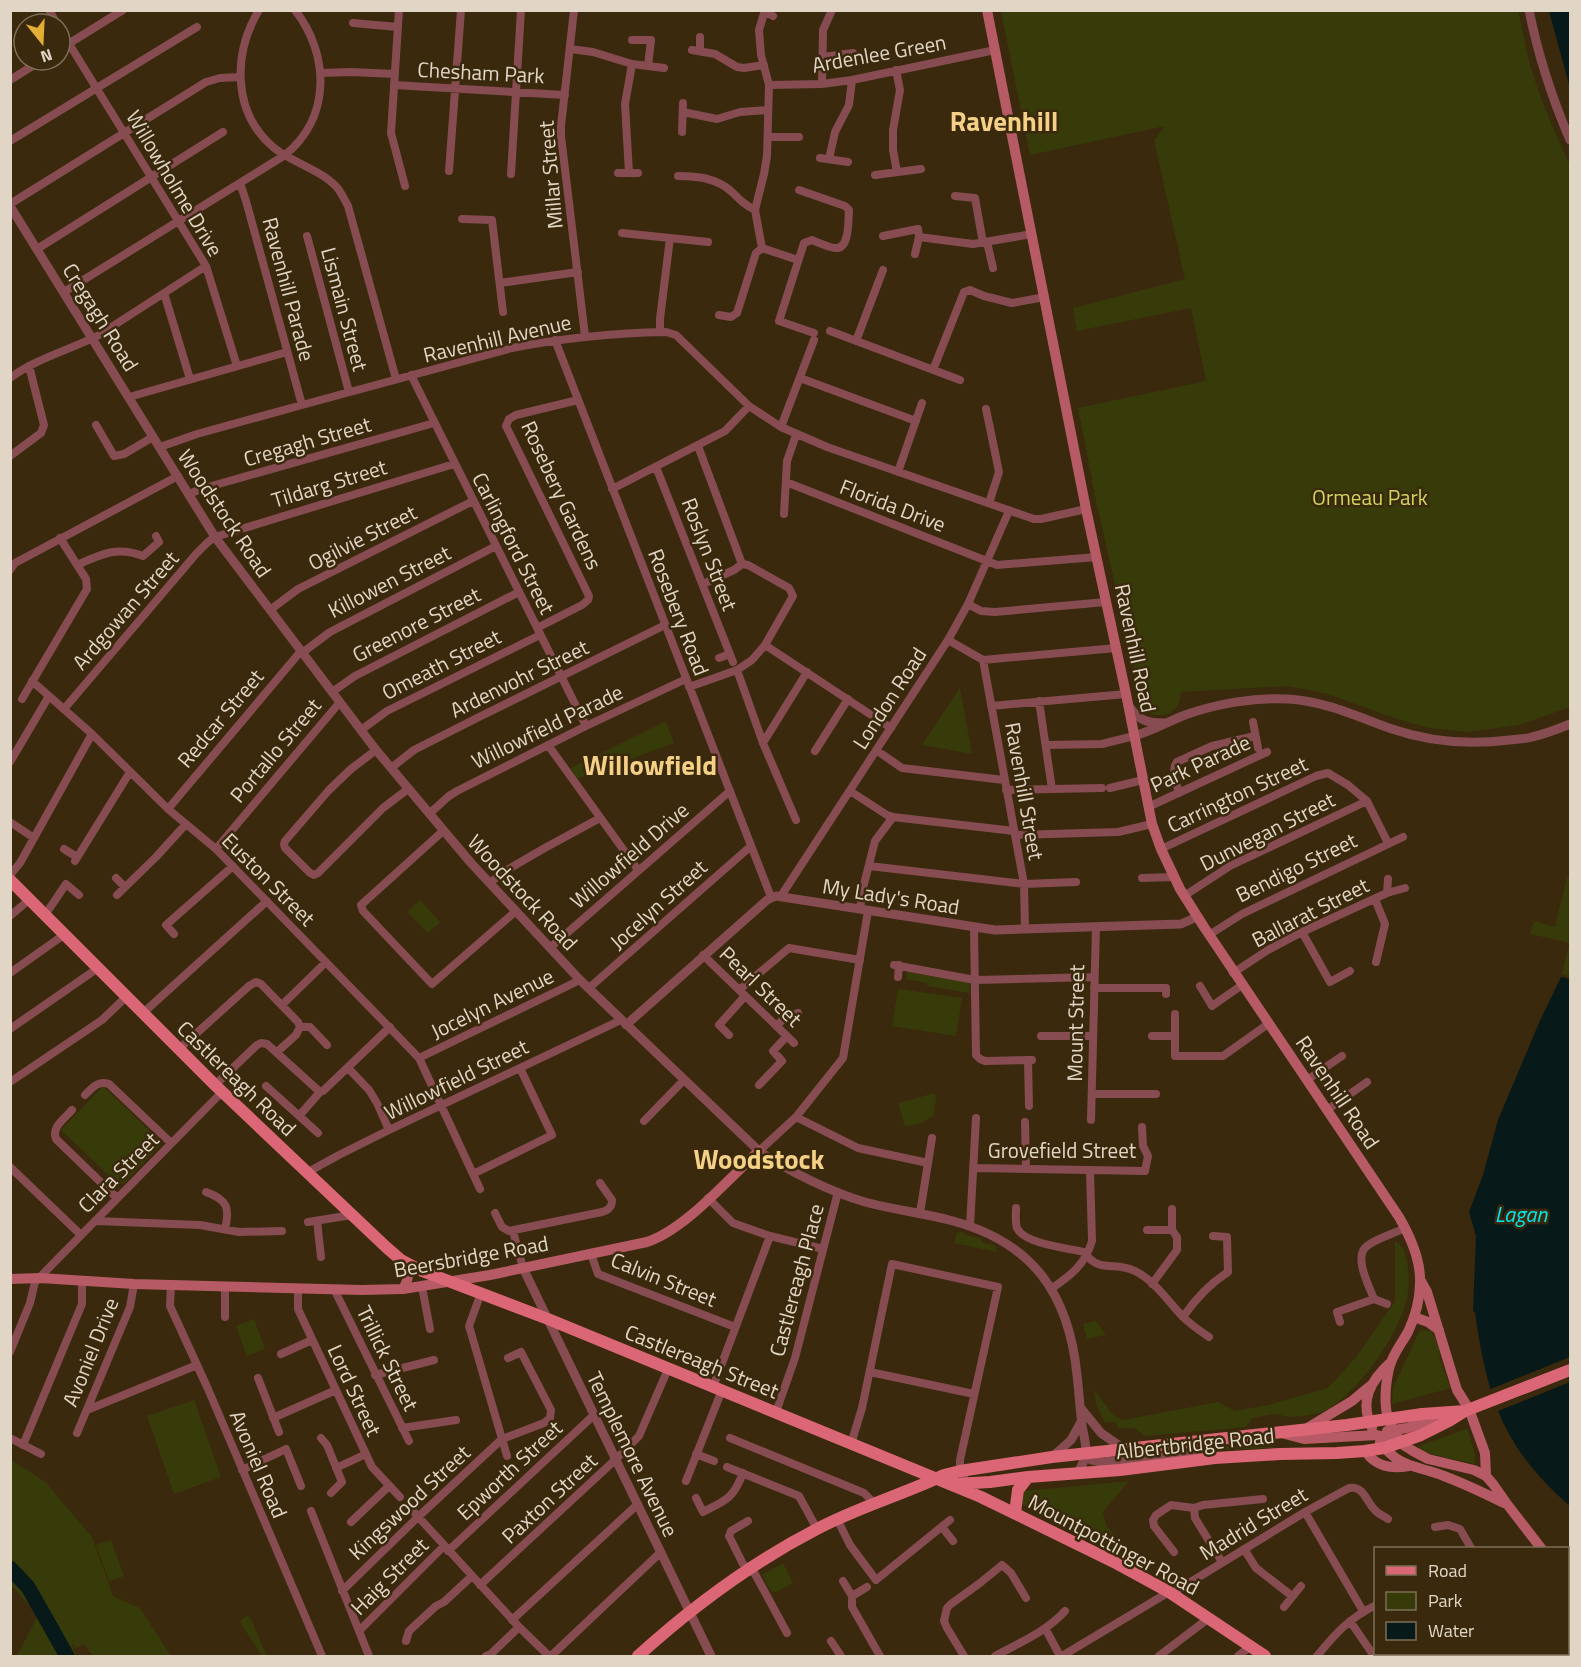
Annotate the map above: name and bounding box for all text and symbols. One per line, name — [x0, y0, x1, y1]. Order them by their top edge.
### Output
north arrow — [12, 12, 72, 72]
street label: Ardenlee Green — [809, 25, 949, 81]
text: N — [38, 43, 56, 69]
street label: Chesham Park — [417, 53, 545, 91]
district label: Ravenhill — [950, 100, 1058, 141]
street label: Willowholme Drive — [119, 104, 231, 262]
street label: Millar Street — [529, 119, 571, 230]
street label: Ravenhill Parade — [254, 214, 324, 364]
street label: Lismain Street — [313, 243, 377, 375]
street label: Cregagh Road — [55, 257, 147, 377]
street label: Ravenhill Avenue — [420, 305, 574, 371]
street label: Cregagh Street — [240, 407, 375, 474]
street label: Rosebery Gardens — [513, 415, 611, 575]
street label: Woodstock Road — [170, 442, 280, 584]
street label: Tildarg Street — [268, 450, 391, 516]
street label: Carlingford Street — [464, 466, 564, 620]
street label: Florida Drive — [835, 470, 951, 540]
park label: Ormeau Park — [1312, 481, 1428, 513]
street label: Roslyn Street — [674, 493, 746, 616]
street label: Ogilvie Street — [302, 496, 422, 578]
street label: Killowen Street — [322, 536, 456, 626]
street label: Ardgowan Street — [64, 543, 186, 677]
street label: Rosebery Road — [640, 544, 718, 680]
street label: Greenore Street — [346, 578, 486, 670]
street label: Ravenhill Road — [1107, 581, 1165, 715]
street label: Omeath Street — [376, 620, 507, 708]
street label: Ardenvohr Street — [444, 630, 594, 725]
street label: London Road — [844, 641, 934, 755]
street label: Redcar Street — [169, 661, 271, 774]
street label: Willowfield Parade — [466, 675, 628, 777]
street label: Portallo Street — [222, 690, 329, 809]
street label: Ravenhill Street — [997, 720, 1053, 863]
street label: Park Parade — [1145, 726, 1255, 800]
district label: Willowfield — [583, 744, 717, 785]
street label: Carrington Street — [1162, 747, 1313, 841]
street label: Dunvegan Street — [1194, 783, 1341, 879]
street label: Willowfield Drive — [562, 794, 696, 916]
street label: Bendigo Street — [1230, 824, 1363, 910]
street label: Euston Street — [215, 825, 323, 933]
street label: Woodstock Road — [460, 827, 586, 957]
street label: Jocelyn Street — [602, 851, 714, 957]
street label: Ballarat Street — [1246, 868, 1375, 955]
street label: My Lady's Road — [820, 869, 962, 923]
street label: Pearl Street — [712, 938, 810, 1034]
street label: Jocelyn Avenue — [425, 959, 559, 1047]
street label: Mount Street — [1058, 964, 1092, 1082]
street label: Castlereagh Road — [170, 1013, 304, 1143]
street label: Ravenhill Road — [1288, 1029, 1388, 1155]
street label: Willowfield Street — [379, 1030, 534, 1128]
street label: Clara Street — [70, 1124, 166, 1220]
street label: Grovefield Street — [988, 1134, 1137, 1166]
district label: Woodstock — [693, 1138, 825, 1179]
water label: Lagan — [1495, 1197, 1548, 1231]
street label: Castlereagh Place — [760, 1200, 832, 1360]
street label: Beersbridge Road — [391, 1227, 551, 1285]
street label: Calvin Street — [606, 1243, 722, 1315]
street label: Avoniel Drive — [54, 1293, 126, 1411]
street label: Trillick Street — [349, 1300, 428, 1417]
street label: Castlereagh Street — [620, 1316, 784, 1407]
street label: Lord Street — [320, 1339, 390, 1442]
street label: Templemore Avenue — [579, 1366, 687, 1542]
street label: Avoniel Road — [222, 1405, 296, 1523]
street label: Epworth Street — [449, 1412, 569, 1527]
street label: Albertbridge Road — [1114, 1419, 1276, 1467]
street label: Kingswood Street — [341, 1437, 478, 1567]
street label: Paxton Street — [494, 1445, 605, 1551]
street label: Madrid Street — [1193, 1478, 1314, 1568]
street label: Mountpottinger Road — [1023, 1485, 1205, 1603]
street label: Haig Street — [343, 1529, 436, 1622]
legend — [1374, 1547, 1569, 1655]
text: Road — [1428, 1557, 1467, 1584]
text: Park — [1428, 1587, 1463, 1614]
text: Water — [1428, 1617, 1474, 1644]

